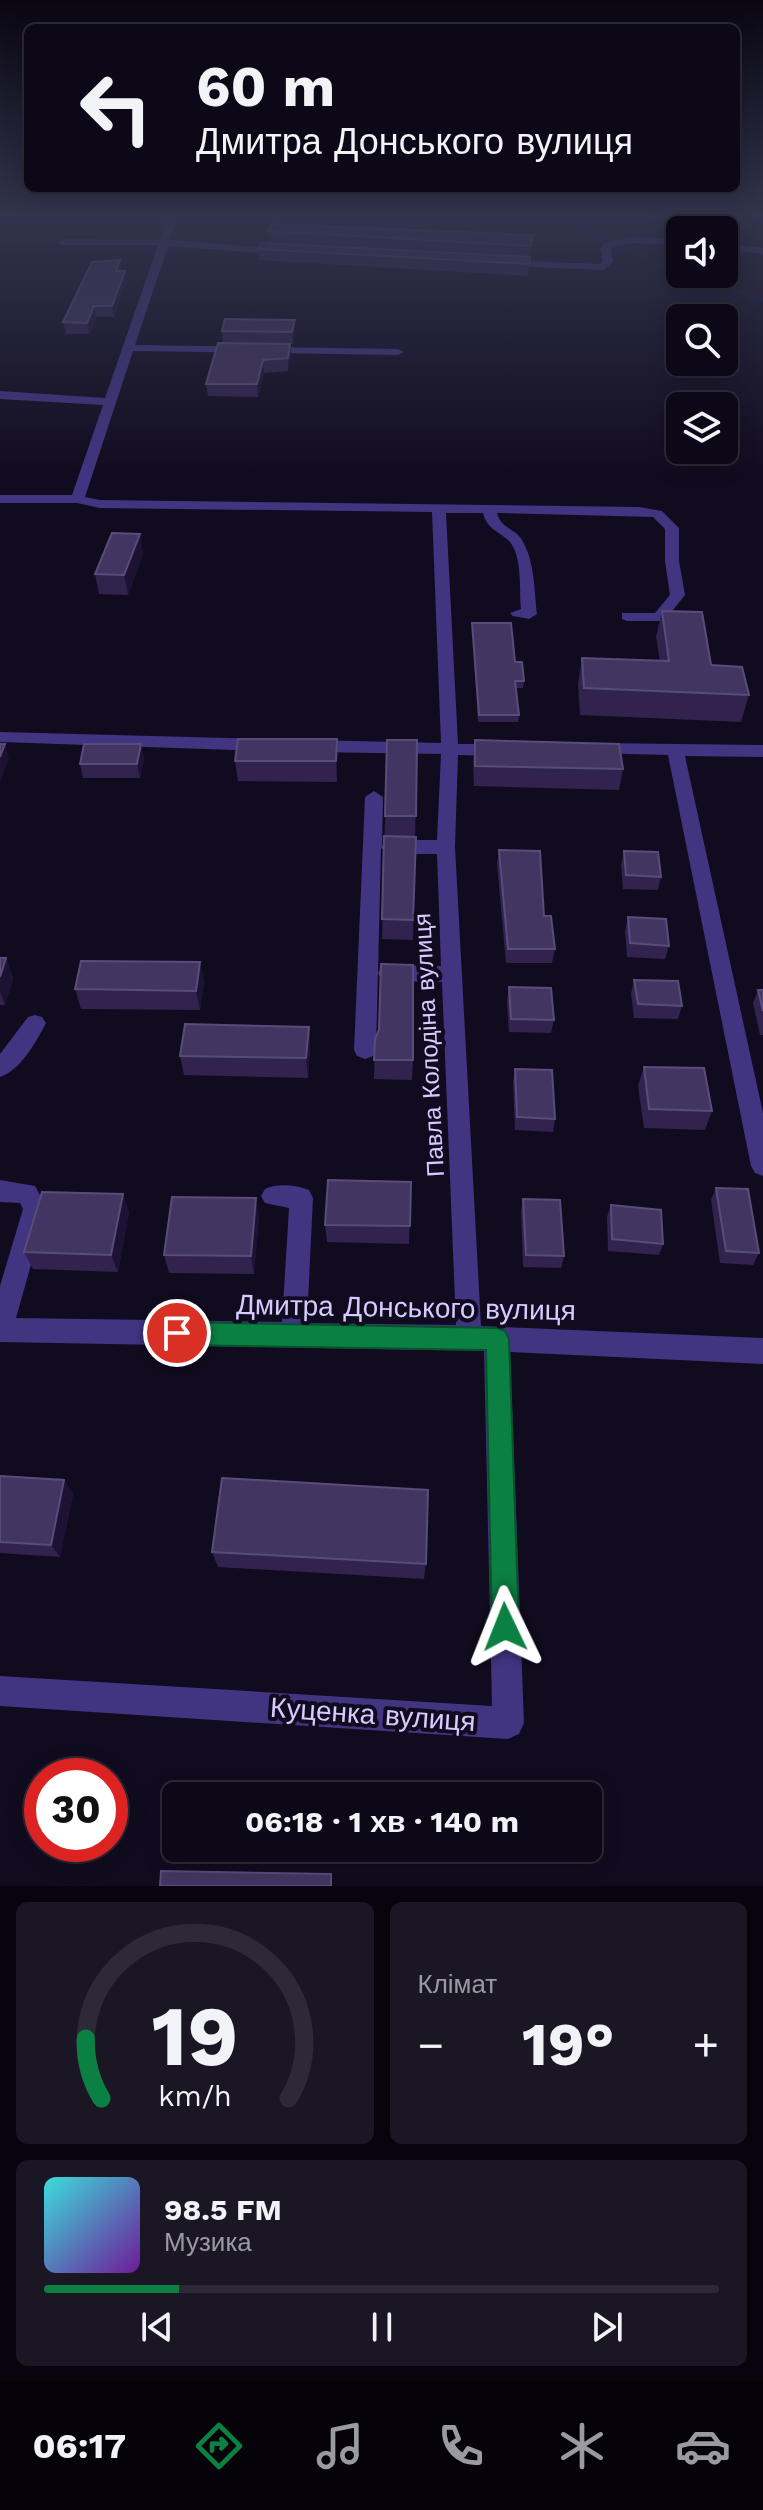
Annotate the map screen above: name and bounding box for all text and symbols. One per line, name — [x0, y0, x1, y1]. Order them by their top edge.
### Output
text: 60 m — [196, 54, 335, 120]
icon: left — [64, 56, 168, 160]
text: Дмитра Донського вулиця — [196, 121, 633, 163]
map controls — [666, 216, 738, 464]
button: sound — [666, 216, 738, 288]
button: search — [666, 304, 738, 376]
button: layers — [666, 392, 738, 464]
street label: Павла Колодіна вулиця — [408, 912, 450, 1178]
street label: Дмитра Донського вулиця — [236, 1288, 576, 1327]
pin — [143, 1299, 211, 1367]
icon: arrive — [155, 1311, 199, 1355]
position arrow — [463, 1585, 547, 1669]
street label: Куценка вулиця — [269, 1691, 477, 1738]
speed limit sign: 30 — [24, 1758, 128, 1862]
text: 06:18 · 1 хв · 140 m — [245, 1804, 519, 1839]
text: Клімат — [418, 1969, 497, 1999]
text: 19 — [151, 1988, 238, 2085]
text: 19° — [522, 2009, 615, 2080]
text: − — [418, 2019, 444, 2071]
text: + — [692, 2019, 719, 2071]
text: km/h — [158, 2079, 232, 2113]
text: 98.5 FM — [164, 2192, 282, 2227]
text: Музика — [164, 2227, 252, 2257]
icon: previous — [135, 2305, 179, 2349]
icon: pause — [360, 2305, 404, 2349]
icon: next — [585, 2305, 629, 2349]
icon: directions — [191, 2418, 247, 2474]
icon: music — [312, 2418, 368, 2474]
icon: phone — [433, 2418, 489, 2474]
icon: climate — [554, 2418, 610, 2474]
icon: car — [675, 2418, 731, 2474]
text: 06:17 — [32, 2425, 126, 2467]

